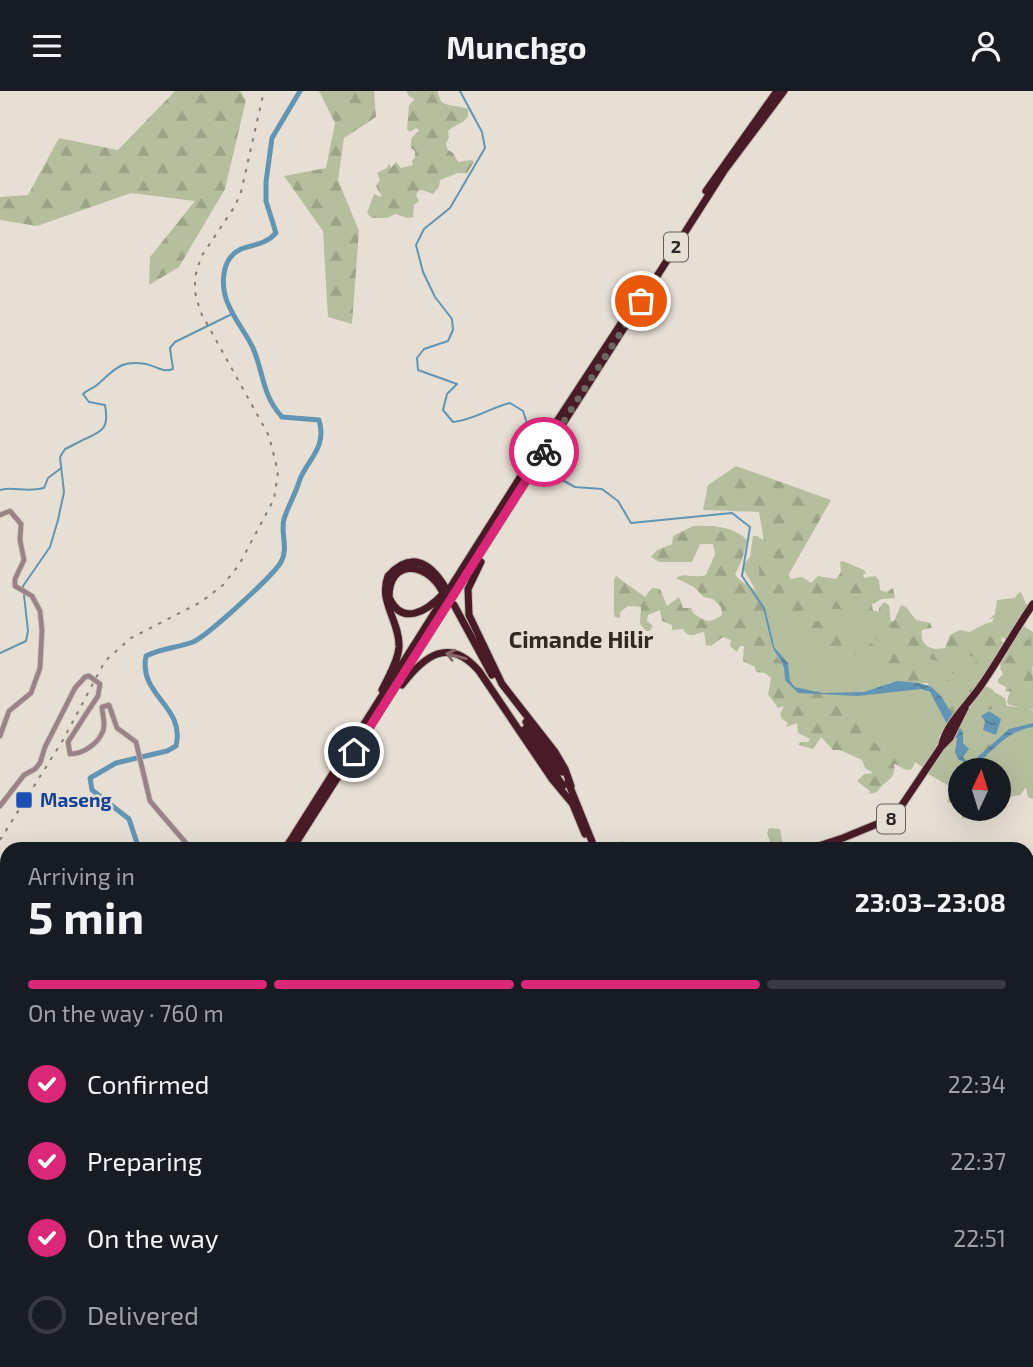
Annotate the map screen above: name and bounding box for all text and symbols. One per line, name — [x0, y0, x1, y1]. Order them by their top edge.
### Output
icon: menu — [28, 27, 66, 65]
text: Munchgo — [446, 27, 587, 65]
icon: person — [967, 27, 1005, 65]
road number: 2 — [664, 232, 688, 261]
pin — [611, 271, 671, 331]
icon: bag — [622, 282, 660, 320]
courier — [509, 417, 579, 487]
icon: bike — [525, 433, 563, 471]
district label: Cimande Hilir — [509, 625, 654, 653]
one-way arrow — [445, 649, 467, 662]
pin — [324, 722, 384, 782]
icon: home — [335, 733, 373, 771]
north arrow — [948, 758, 1012, 821]
map controls — [948, 758, 1011, 821]
place label: Maseng — [40, 788, 111, 811]
marker: Maseng — [14, 790, 34, 810]
road number: 8 — [877, 805, 905, 833]
text: Arriving in — [28, 862, 135, 890]
text: 23:03–23:08 — [855, 886, 1006, 917]
text: 5 min — [28, 888, 144, 943]
text: On the way · 760 m — [28, 999, 224, 1027]
icon: check — [28, 1065, 66, 1103]
text: Confirmed — [87, 1068, 210, 1099]
text: 22:34 — [948, 1070, 1006, 1098]
icon: check — [28, 1142, 66, 1180]
text: Preparing — [87, 1145, 202, 1176]
text: 22:37 — [950, 1147, 1006, 1175]
icon: check — [28, 1219, 66, 1257]
text: On the way — [87, 1222, 218, 1253]
text: 22:51 — [953, 1224, 1006, 1252]
text: Delivered — [87, 1299, 199, 1330]

